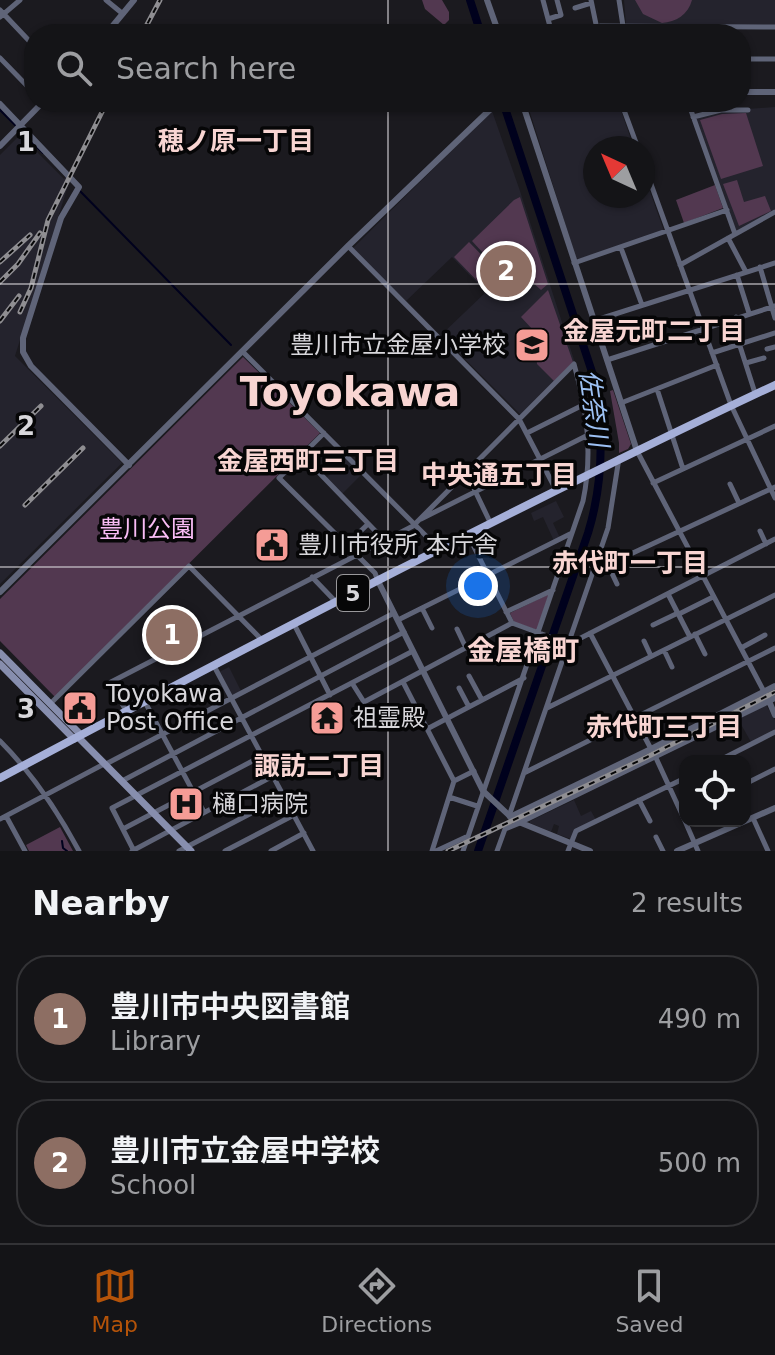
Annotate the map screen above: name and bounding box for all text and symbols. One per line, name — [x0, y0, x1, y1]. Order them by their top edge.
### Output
search box — [24, 24, 751, 112]
icon: search — [52, 46, 96, 90]
text: Search here — [116, 51, 296, 86]
district label: 穂ノ原一丁目 — [158, 126, 314, 156]
text: 1 — [17, 127, 35, 157]
north arrow — [583, 136, 655, 208]
pin: 2 — [480, 241, 532, 301]
district label: 金屋元町二丁目 — [563, 316, 745, 346]
school or university icon: 豊川市立金屋小学校 — [513, 326, 551, 364]
place label: 豊川市立金屋小学校 — [290, 331, 506, 359]
water label: 佐奈川 — [574, 367, 615, 452]
district label: Toyokawa — [240, 369, 460, 415]
text: 2 — [17, 411, 35, 441]
district label: 金屋西町三丁目 — [217, 446, 399, 476]
district label: 中央通五丁目 — [421, 460, 577, 490]
park label: 豊川公園 — [99, 515, 195, 543]
public building icon: 豊川市役所 本庁舎 — [253, 526, 291, 564]
place label: 豊川市役所 本庁舎 — [298, 531, 498, 559]
district label: 赤代町一丁目 — [552, 548, 708, 578]
your location — [458, 566, 498, 606]
road number: 5 — [337, 575, 369, 611]
pin: 1 — [146, 605, 198, 665]
district label: 金屋橋町 — [467, 634, 579, 667]
place label: Toyokawa Post Office — [105, 680, 234, 736]
public building icon: Toyokawa Post Office — [61, 689, 99, 727]
text: 3 — [17, 694, 35, 724]
temple icon: 祖霊殿 — [308, 699, 346, 737]
place label: 祖霊殿 — [353, 704, 425, 732]
district label: 赤代町三丁目 — [586, 712, 742, 742]
district label: 諏訪二丁目 — [254, 751, 384, 781]
map controls — [679, 755, 751, 827]
button: locate — [679, 755, 751, 827]
hospital icon: 樋口病院 — [167, 785, 205, 823]
place label: 樋口病院 — [212, 790, 308, 818]
text: Nearby — [32, 883, 170, 923]
text: 2 results — [631, 888, 743, 918]
text: 豊川市中央図書館 — [110, 989, 350, 1024]
text: 1 — [51, 1004, 69, 1034]
text: 490 m — [658, 1004, 741, 1034]
text: Library — [110, 1026, 201, 1056]
text: 豊川市立金屋中学校 — [110, 1133, 380, 1168]
text: 2 — [51, 1148, 69, 1178]
text: 500 m — [658, 1148, 741, 1178]
text: School — [110, 1170, 196, 1200]
tab: Map — [92, 1264, 138, 1337]
tab: Directions — [321, 1264, 432, 1337]
tab: Saved — [615, 1264, 683, 1337]

